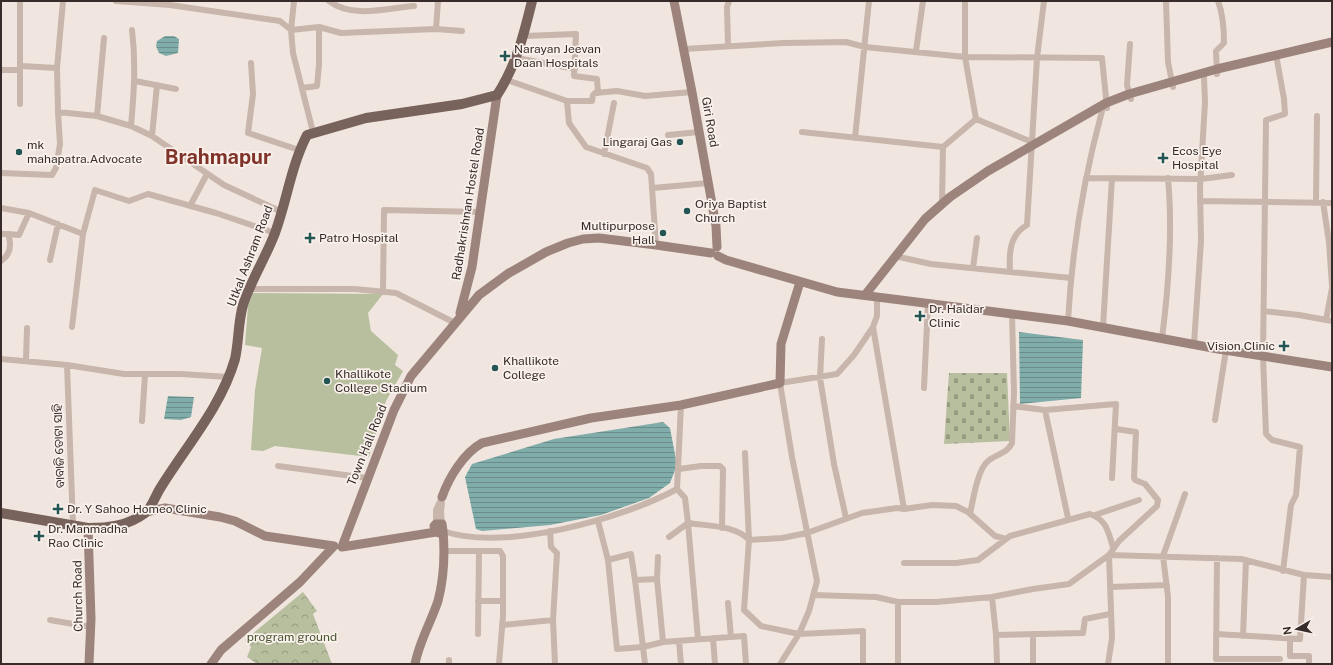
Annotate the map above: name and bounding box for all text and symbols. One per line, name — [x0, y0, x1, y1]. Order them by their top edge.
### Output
place label: Narayan Jeevan Daan Hospitals — [514, 42, 601, 70]
marker: Narayan Jeevan Daan Hospitals — [499, 50, 511, 62]
street label: Giri Road — [699, 96, 721, 148]
street label: Radhakrishnan Hostel Road — [449, 127, 487, 281]
place label: Lingaraj Gas — [603, 135, 672, 149]
marker: Lingaraj Gas — [675, 137, 685, 147]
place label: mk mahapatra.Advocate — [27, 138, 142, 166]
place label: Ecos Eye Hospital — [1172, 144, 1222, 172]
district label: Brahmapur — [165, 145, 271, 169]
marker: mk mahapatra.Advocate — [14, 147, 24, 157]
marker: Ecos Eye Hospital — [1157, 152, 1169, 164]
place label: Oriya Baptist Church — [695, 197, 767, 225]
street label: Utkal Ashram Road — [224, 203, 276, 309]
marker: Oriya Baptist Church — [682, 206, 692, 216]
place label: Multipurpose Hall — [581, 219, 655, 247]
marker: Multipurpose Hall — [658, 228, 668, 238]
place label: Patro Hospital — [319, 231, 399, 245]
marker: Patro Hospital — [304, 232, 316, 244]
place label: Dr. Haldar Clinic — [929, 302, 985, 330]
marker: Dr. Haldar Clinic — [914, 310, 926, 322]
place label: Vision Clinic — [1207, 339, 1275, 353]
marker: Vision Clinic — [1278, 340, 1290, 352]
place label: Khallikote College — [503, 354, 559, 382]
marker: Khallikote College — [490, 363, 500, 373]
place label: Khallikote College Stadium — [335, 367, 427, 395]
marker: Khallikote College Stadium — [322, 376, 332, 386]
street label: Town Hall Road — [344, 402, 390, 488]
street label: ବାବାଜି ତୋଟା ସାହି — [51, 403, 67, 488]
place label: Dr. Y Sahoo Homeo Clinic — [67, 502, 207, 516]
marker: Dr. Y Sahoo Homeo Clinic — [52, 503, 64, 515]
place label: Dr. Manmadha Rao Clinic — [48, 522, 128, 550]
marker: Dr. Manmadha Rao Clinic — [33, 530, 45, 542]
street label: Church Road — [70, 560, 86, 632]
north arrow — [1277, 609, 1317, 649]
text: N — [1281, 625, 1294, 636]
park label: program ground — [247, 630, 337, 644]

